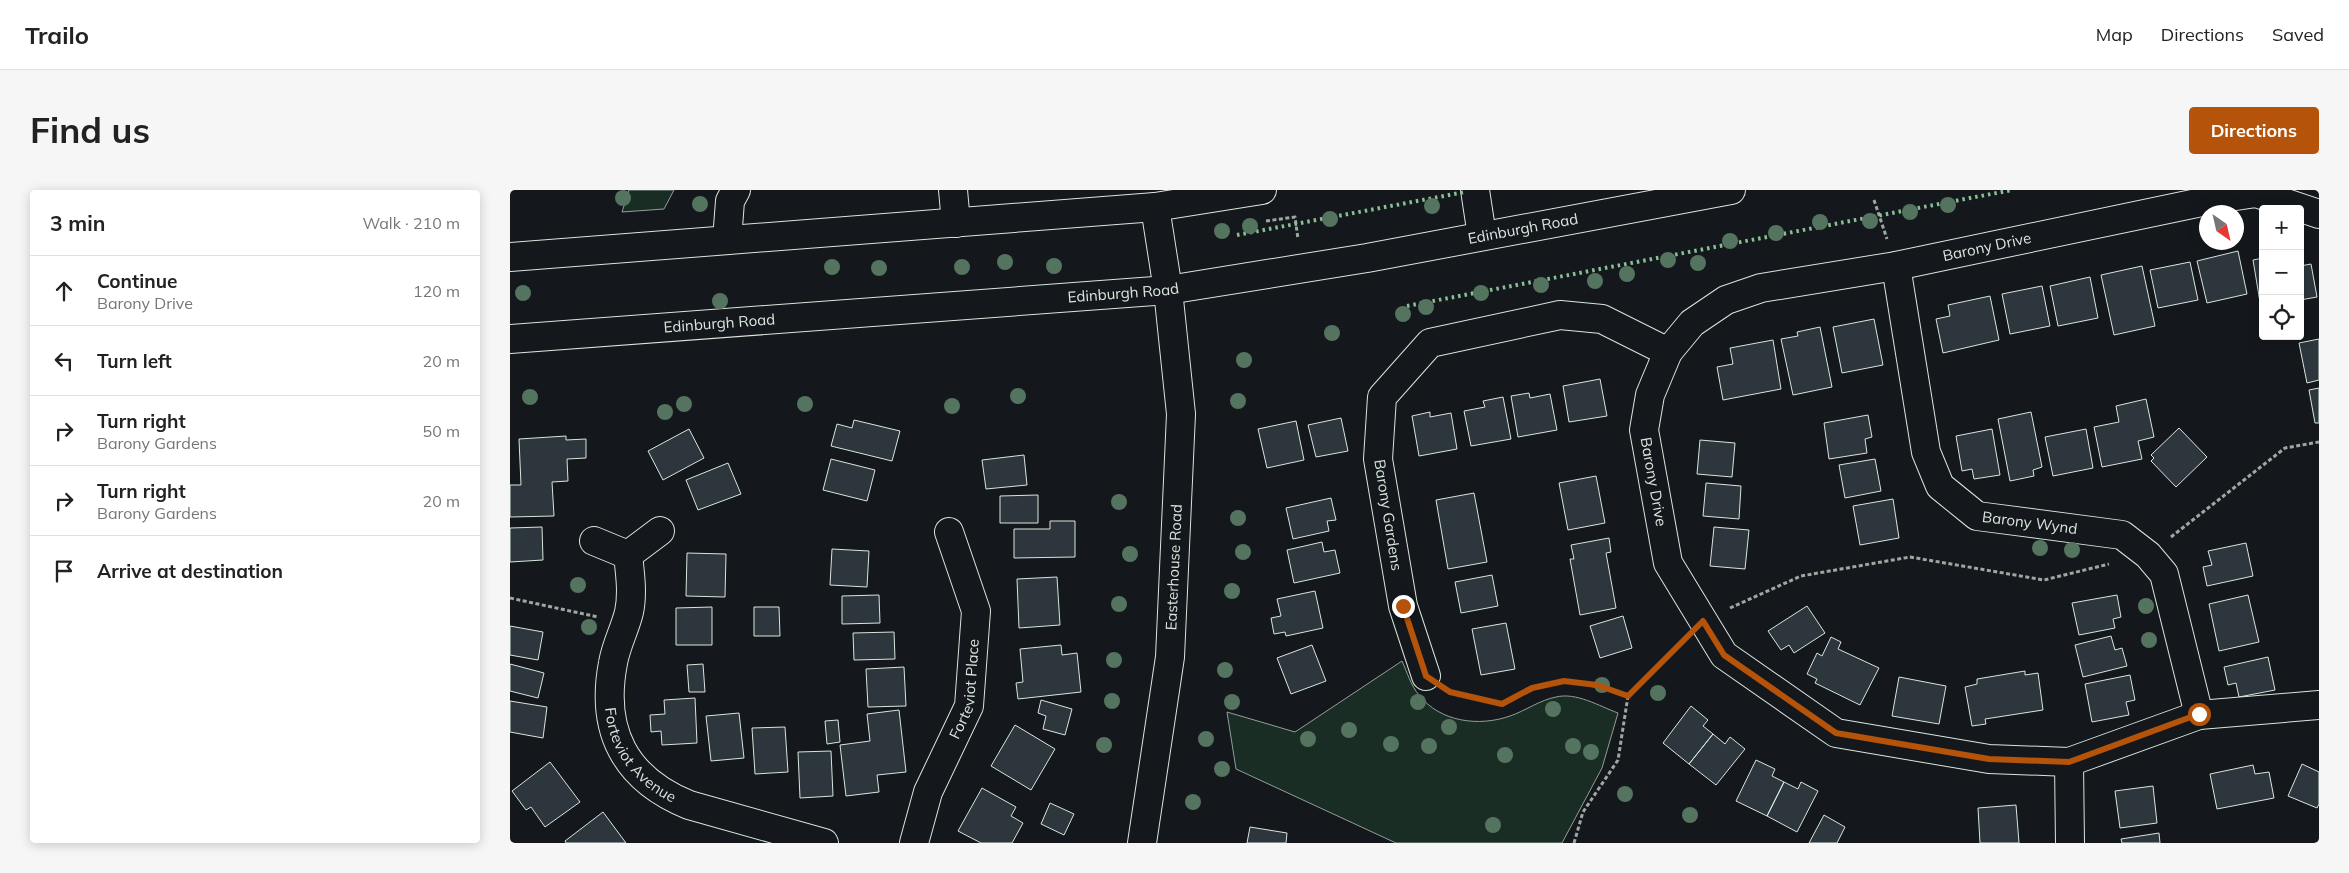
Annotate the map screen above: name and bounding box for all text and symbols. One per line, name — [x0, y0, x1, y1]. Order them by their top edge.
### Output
text: Trailo — [25, 20, 89, 50]
text: Map — [2096, 23, 2133, 46]
text: Directions — [2161, 23, 2244, 46]
text: Saved — [2272, 23, 2324, 46]
button: Directions — [2189, 107, 2319, 154]
text: Find us — [30, 108, 150, 152]
north arrow — [2199, 205, 2244, 250]
map controls — [2259, 205, 2304, 340]
button: + — [2259, 205, 2304, 250]
street label: Edinburgh Road — [1466, 209, 1580, 248]
text: 3 min — [50, 210, 105, 236]
text: Walk · 210 m — [362, 213, 460, 233]
street label: Barony Drive — [1941, 228, 2033, 265]
button: − — [2259, 250, 2304, 295]
text: Continue — [97, 269, 177, 293]
icon: ahead — [50, 277, 78, 305]
street label: Edinburgh Road — [1067, 278, 1180, 306]
text: 120 m — [413, 281, 460, 301]
text: Barony Drive — [97, 293, 193, 313]
button: locate — [2259, 295, 2304, 340]
street label: Edinburgh Road — [663, 309, 776, 337]
icon: left — [50, 347, 78, 375]
text: Turn left — [97, 349, 172, 373]
text: 20 m — [423, 351, 460, 371]
text: Turn right — [97, 409, 186, 433]
icon: right — [50, 417, 78, 445]
text: 50 m — [423, 421, 460, 441]
text: Barony Gardens — [97, 433, 217, 453]
street label: Barony Drive — [1636, 436, 1671, 528]
street label: Barony Gardens — [1370, 458, 1407, 572]
text: Turn right — [97, 479, 186, 503]
icon: right — [50, 487, 78, 515]
text: 20 m — [423, 491, 460, 511]
text: Barony Gardens — [97, 503, 217, 523]
street label: Easterhouse Road — [1161, 504, 1186, 631]
street label: Barony Wynd — [1981, 507, 2079, 538]
icon: arrive — [50, 557, 78, 585]
text: Arrive at destination — [97, 559, 283, 583]
route end — [1392, 595, 1415, 618]
street label: Forteviot Place — [945, 638, 983, 742]
route start — [2188, 703, 2211, 726]
street label: Forteviot Avenue — [601, 706, 680, 807]

